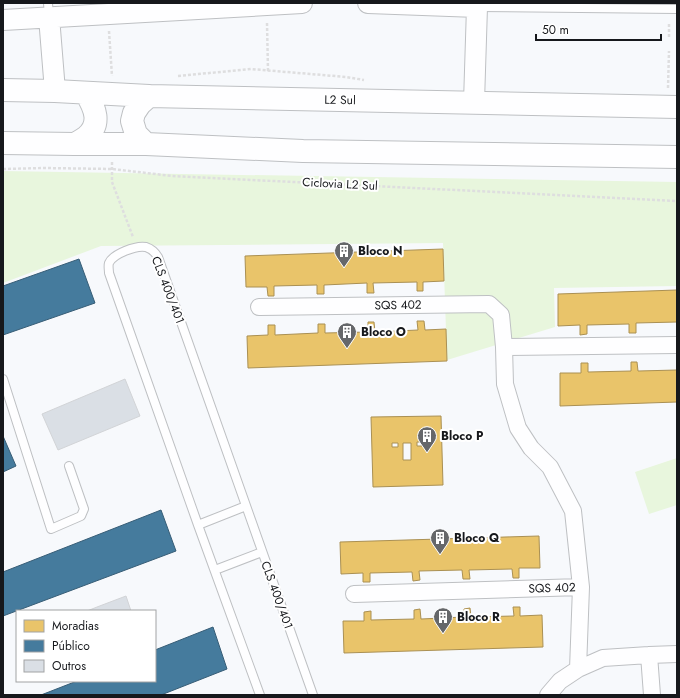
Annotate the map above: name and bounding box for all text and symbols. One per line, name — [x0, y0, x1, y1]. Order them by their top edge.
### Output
scale bar — [536, 16, 661, 42]
text: 50 m — [542, 21, 569, 39]
street label: L2 Sul — [324, 91, 356, 109]
street label: Ciclovia L2 Sul — [302, 173, 378, 195]
building icon: Bloco N — [333, 240, 355, 268]
place label: Bloco N — [358, 242, 402, 260]
street label: CLS 400/401 — [147, 254, 189, 326]
street label: SQS 402 — [374, 296, 422, 314]
building icon: Bloco O — [336, 321, 358, 349]
place label: Bloco O — [361, 323, 406, 341]
building icon: Bloco P — [416, 425, 438, 453]
place label: Bloco P — [441, 427, 484, 445]
building icon: Bloco Q — [429, 527, 451, 555]
place label: Bloco Q — [454, 529, 500, 547]
street label: CLS 400/401 — [256, 559, 298, 631]
street label: SQS 402 — [528, 578, 576, 598]
building icon: Bloco R — [432, 606, 454, 634]
place label: Bloco R — [457, 608, 500, 626]
legend — [16, 610, 156, 682]
text: Moradias — [52, 617, 99, 635]
text: Público — [52, 637, 90, 655]
text: Outros — [52, 657, 86, 675]

